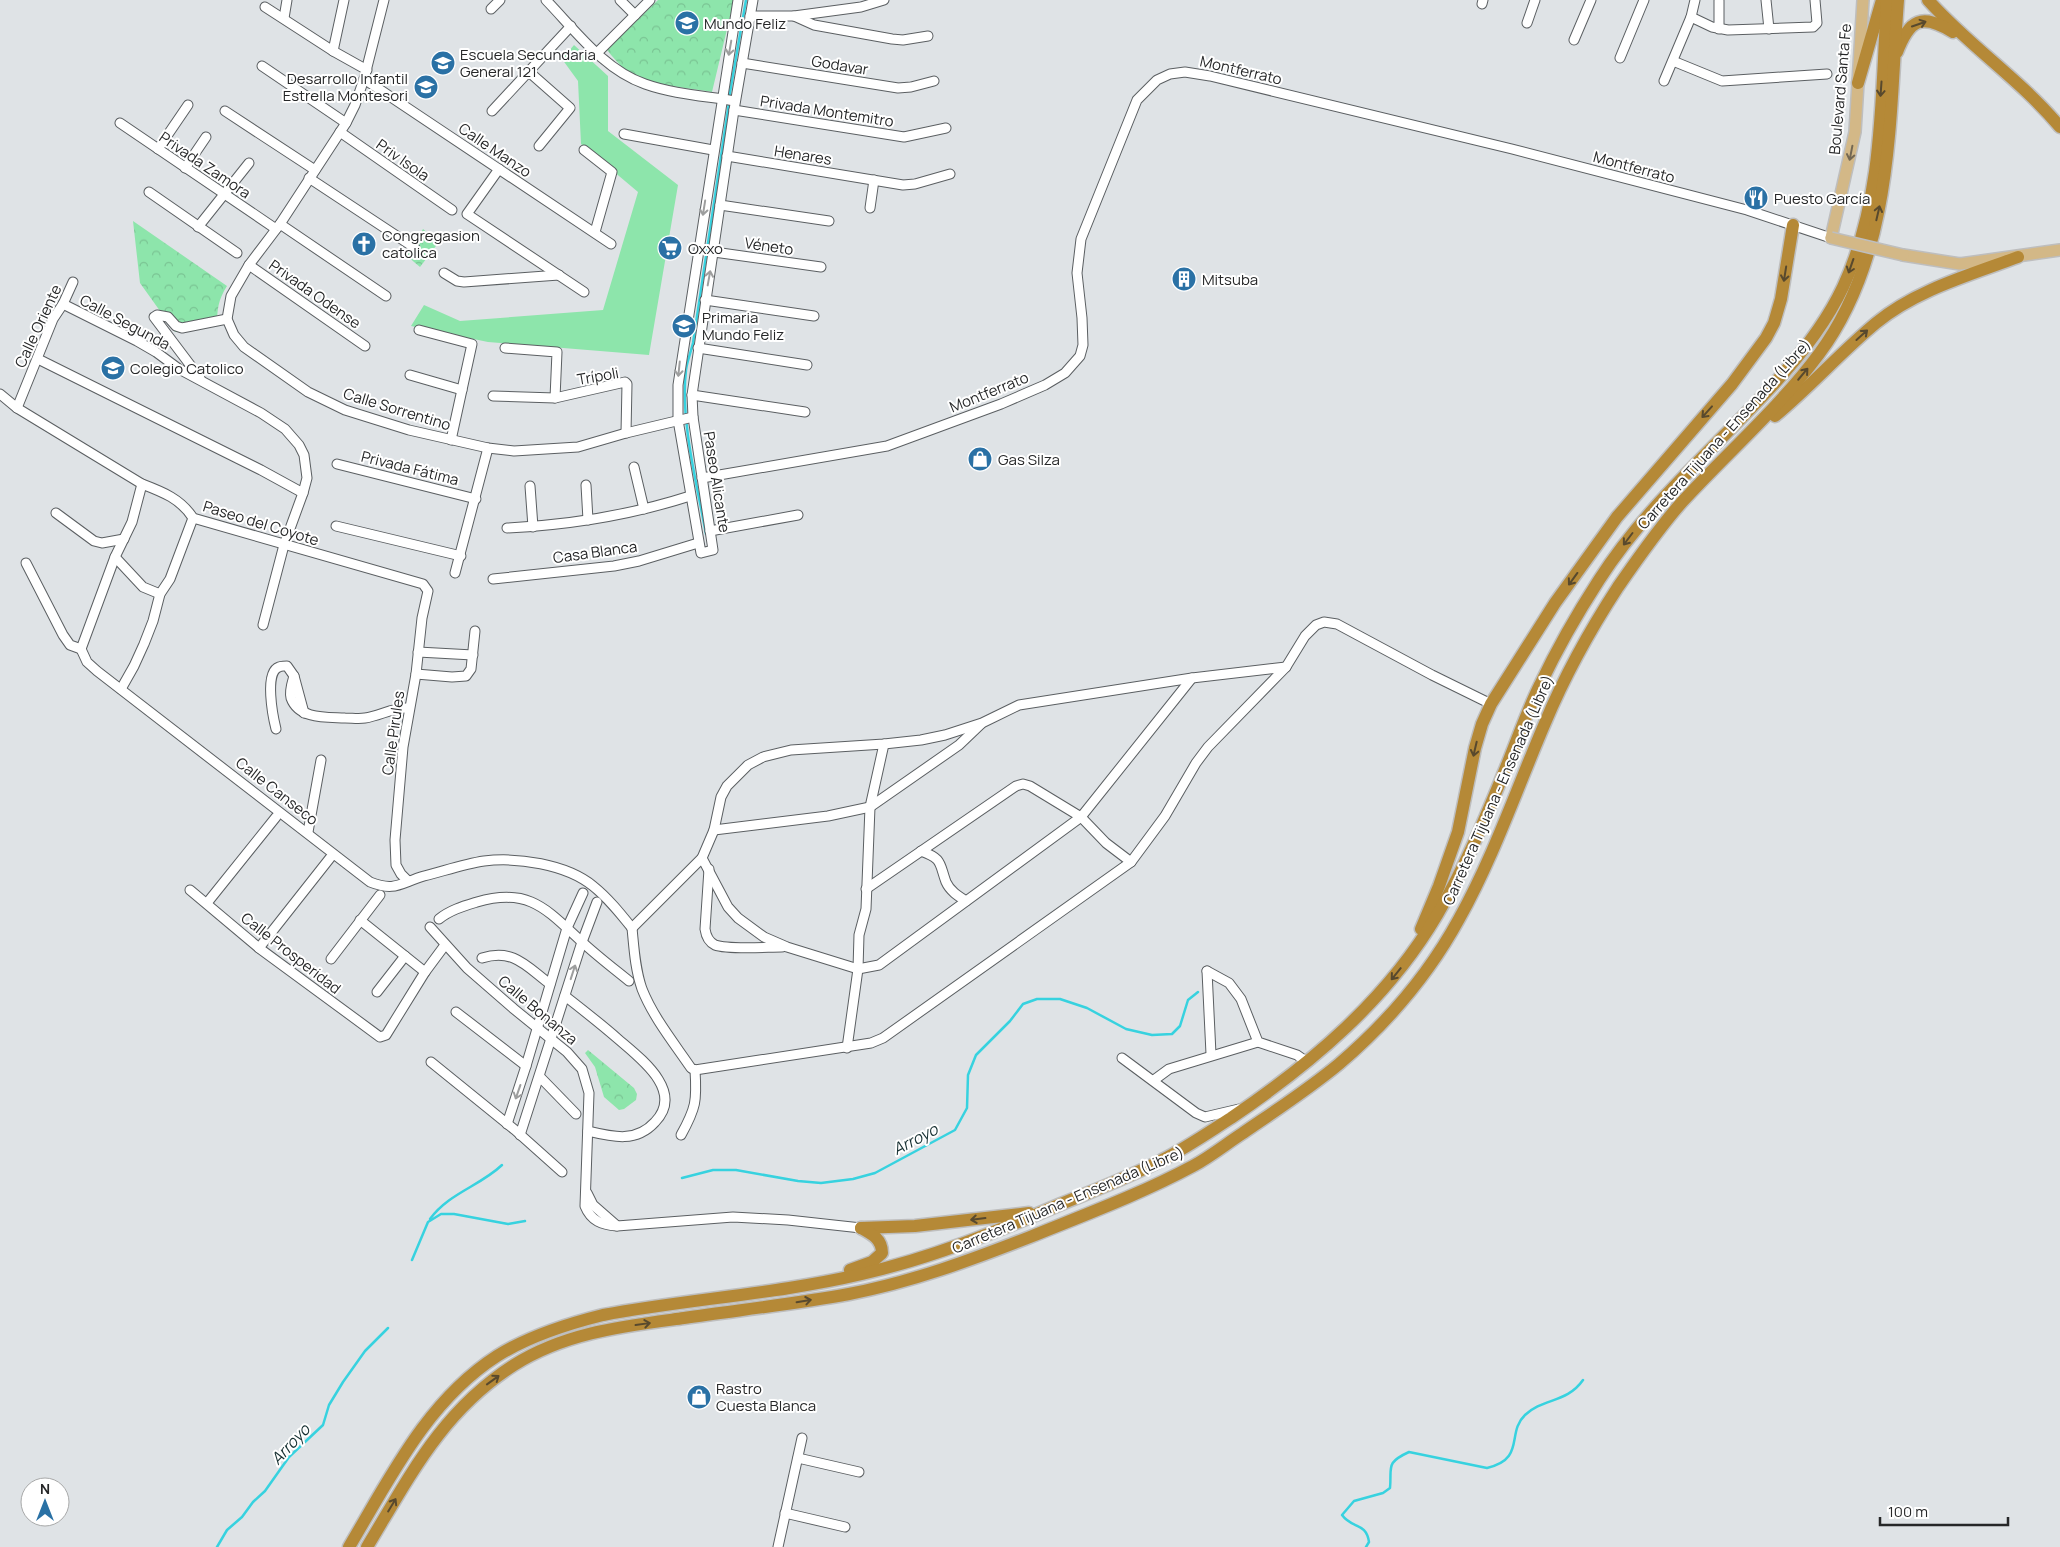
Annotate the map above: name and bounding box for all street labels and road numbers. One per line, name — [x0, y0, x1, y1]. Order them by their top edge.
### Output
street label: Boulevard Santa Fe — [1824, 22, 1856, 155]
street label: Godavar — [810, 50, 871, 80]
street label: Montferrato — [1198, 50, 1284, 90]
street label: Privada Montemitro — [759, 90, 895, 132]
street label: Calle Manzo — [454, 118, 536, 182]
street label: Privada Zamora — [155, 127, 255, 203]
street label: Priv Isola — [372, 134, 434, 186]
street label: Henares — [773, 140, 833, 170]
street label: Montferrato — [1591, 146, 1677, 188]
street label: Véneto — [743, 232, 795, 260]
street label: Privada Odense — [265, 255, 365, 334]
street label: Calle Oriente — [10, 281, 67, 371]
street label: Calle Segunda — [76, 289, 174, 355]
street label: Carretera Tijuana - Ensenada (Libre) — [1633, 334, 1815, 534]
street label: Trípoli — [576, 362, 620, 390]
street label: Montferrato — [946, 367, 1032, 417]
street label: Calle Sorrentino — [341, 383, 453, 435]
street label: Paseo Alicante — [699, 430, 735, 534]
street label: Privada Fátima — [359, 446, 461, 490]
street label: Paseo del Coyote — [201, 495, 322, 551]
street label: Casa Blanca — [552, 536, 638, 568]
street label: Carretera Tijuana - Ensenada (Libre) — [1438, 672, 1558, 908]
street label: Calle Pirules — [377, 689, 409, 776]
street label: Calle Canseco — [231, 752, 323, 830]
street label: Calle Prosperidad — [237, 907, 345, 999]
street label: Calle Bonanza — [494, 970, 582, 1050]
street label: Carretera Tijuana - Ensenada (Libre) — [949, 1141, 1187, 1259]

